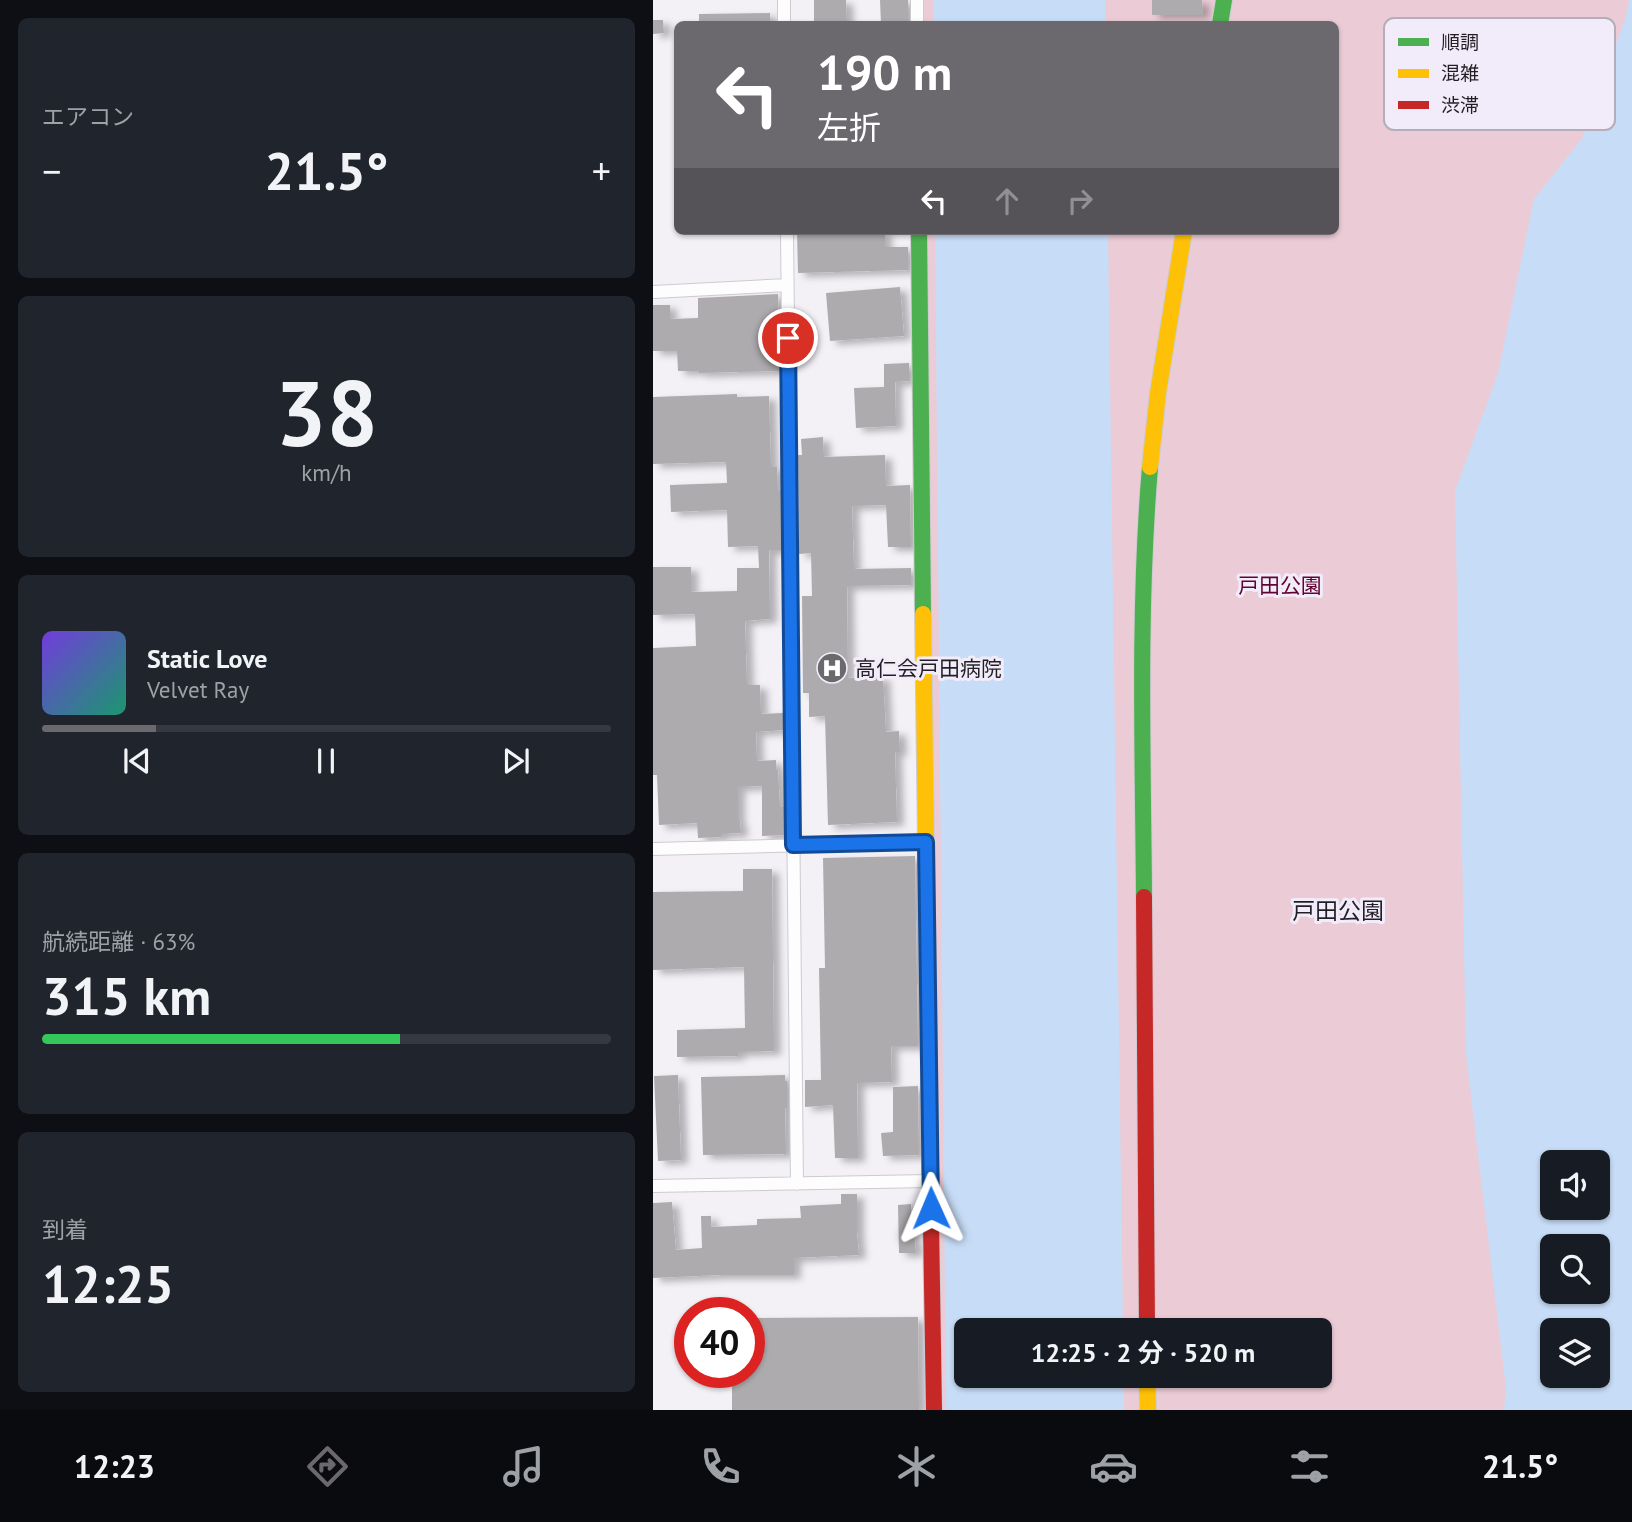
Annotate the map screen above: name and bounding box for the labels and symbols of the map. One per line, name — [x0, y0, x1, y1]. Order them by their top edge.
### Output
legend — [1384, 18, 1615, 130]
text: 順調 — [1441, 30, 1479, 54]
text: 混雑 — [1441, 61, 1479, 85]
text: 渋滞 — [1441, 93, 1479, 117]
pin — [758, 308, 818, 368]
park label: 戸田公園 — [1238, 572, 1322, 599]
hospital icon: 高仁会戸田病院 — [815, 651, 849, 685]
place label: 高仁会戸田病院 — [855, 655, 1002, 682]
district label: 戸田公園 — [1292, 896, 1384, 925]
position arrow — [894, 1171, 968, 1245]
speed limit sign: 40 — [674, 1297, 765, 1388]

